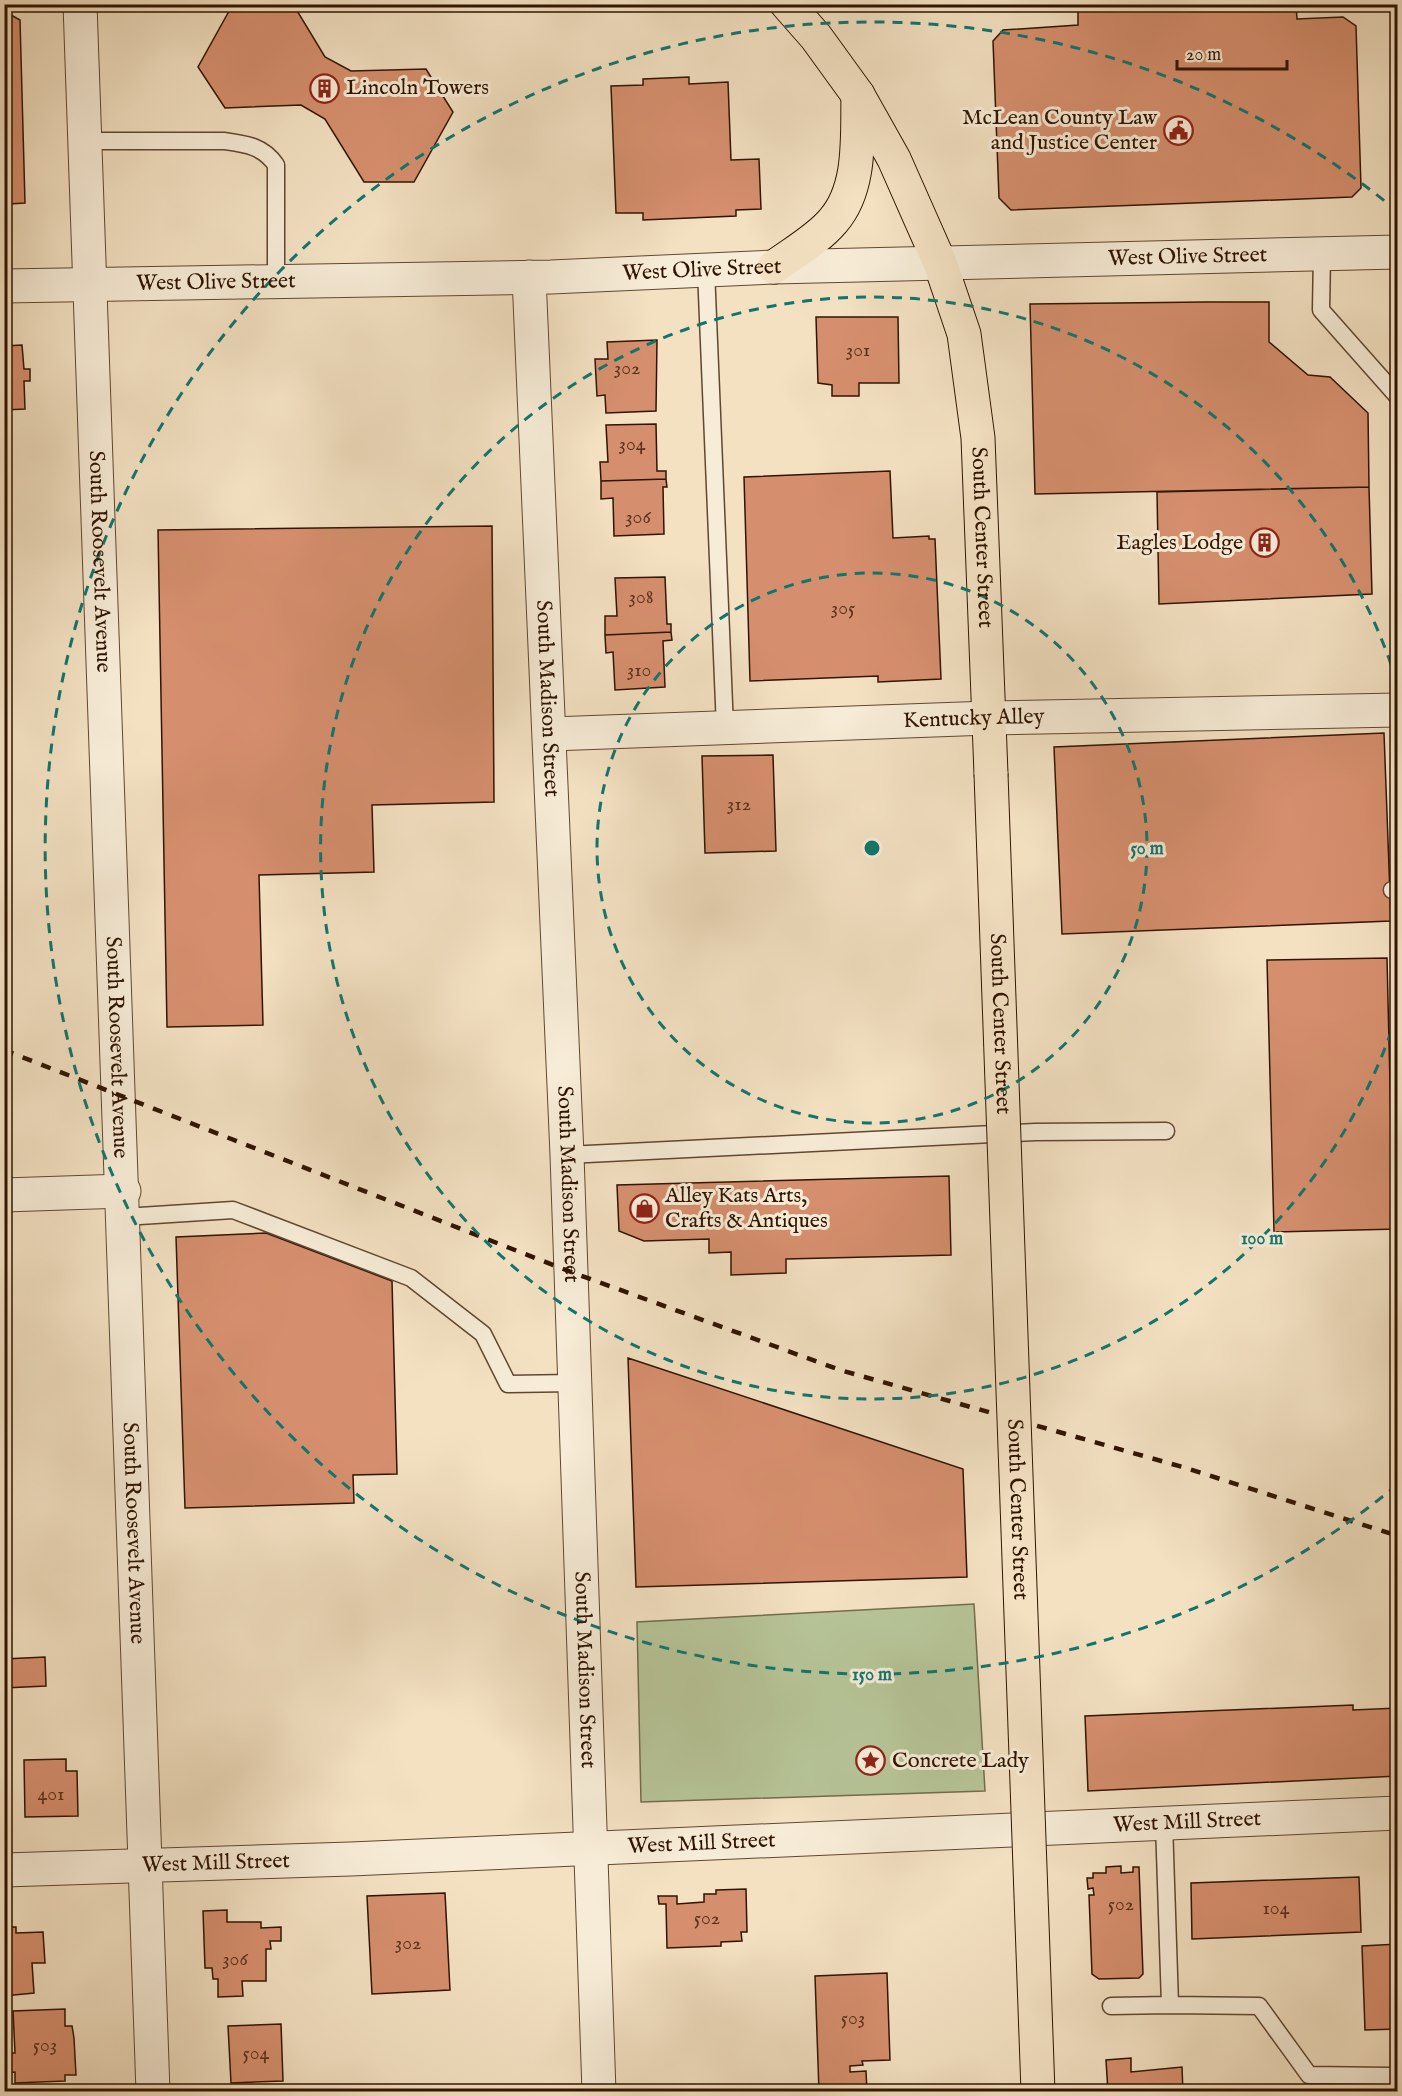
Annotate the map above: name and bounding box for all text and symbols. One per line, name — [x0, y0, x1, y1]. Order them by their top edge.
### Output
scale bar — [1177, 33, 1286, 71]
text: 20 m — [1186, 44, 1221, 67]
building icon: Lincoln Towers — [309, 72, 341, 104]
place label: Lincoln Towers — [346, 74, 489, 102]
place label: McLean County Law and Justice Center — [962, 104, 1158, 157]
public building icon: McLean County Law and Justice Center — [1162, 115, 1194, 147]
street label: West Olive Street — [1108, 241, 1268, 273]
street label: West Olive Street — [622, 253, 782, 288]
street label: West Olive Street — [136, 267, 296, 298]
house number: 301 — [846, 338, 870, 363]
house number: 302 — [614, 356, 640, 381]
house number: 304 — [618, 432, 646, 457]
street label: South Center Street — [964, 446, 999, 629]
street label: South Roosevelt Avenue — [82, 450, 117, 673]
house number: 306 — [625, 505, 651, 530]
building icon: Eagles Lodge — [1248, 527, 1280, 559]
place label: Eagles Lodge — [1116, 529, 1243, 557]
house number: 308 — [628, 585, 654, 610]
house number: 305 — [831, 596, 855, 621]
street label: South Madison Street — [529, 599, 566, 798]
house number: 310 — [627, 658, 651, 683]
street label: Kentucky Alley — [903, 703, 1045, 735]
house number: 312 — [727, 792, 751, 817]
centre of rings — [862, 838, 882, 858]
text: 50 m — [1130, 838, 1164, 861]
street label: South Center Street — [983, 933, 1017, 1115]
street label: South Roosevelt Avenue — [99, 936, 134, 1159]
street label: South Madison Street — [550, 1085, 585, 1284]
place label: Alley Kats Arts, Crafts & Antiques — [664, 1182, 828, 1235]
shop icon: Alley Kats Arts, Crafts & Antiques — [628, 1193, 660, 1225]
text: 100 m — [1241, 1228, 1283, 1251]
street label: South Center Street — [1000, 1418, 1034, 1601]
street label: South Roosevelt Avenue — [116, 1422, 151, 1645]
street label: South Madison Street — [567, 1571, 602, 1769]
text: 150 m — [852, 1664, 892, 1687]
place icon: Concrete Lady — [855, 1745, 887, 1777]
place label: Concrete Lady — [892, 1747, 1029, 1775]
house number: 401 — [38, 1782, 64, 1807]
street label: West Mill Street — [1112, 1805, 1262, 1840]
street label: West Mill Street — [627, 1826, 777, 1861]
street label: West Mill Street — [141, 1847, 291, 1880]
house number: 502 — [1108, 1892, 1134, 1917]
house number: 104 — [1263, 1896, 1290, 1921]
house number: 502 — [694, 1906, 720, 1931]
house number: 302 — [395, 1931, 421, 1956]
house number: 306 — [222, 1947, 248, 1972]
house number: 503 — [841, 2006, 865, 2031]
house number: 503 — [33, 2033, 57, 2058]
house number: 504 — [243, 2041, 270, 2066]

